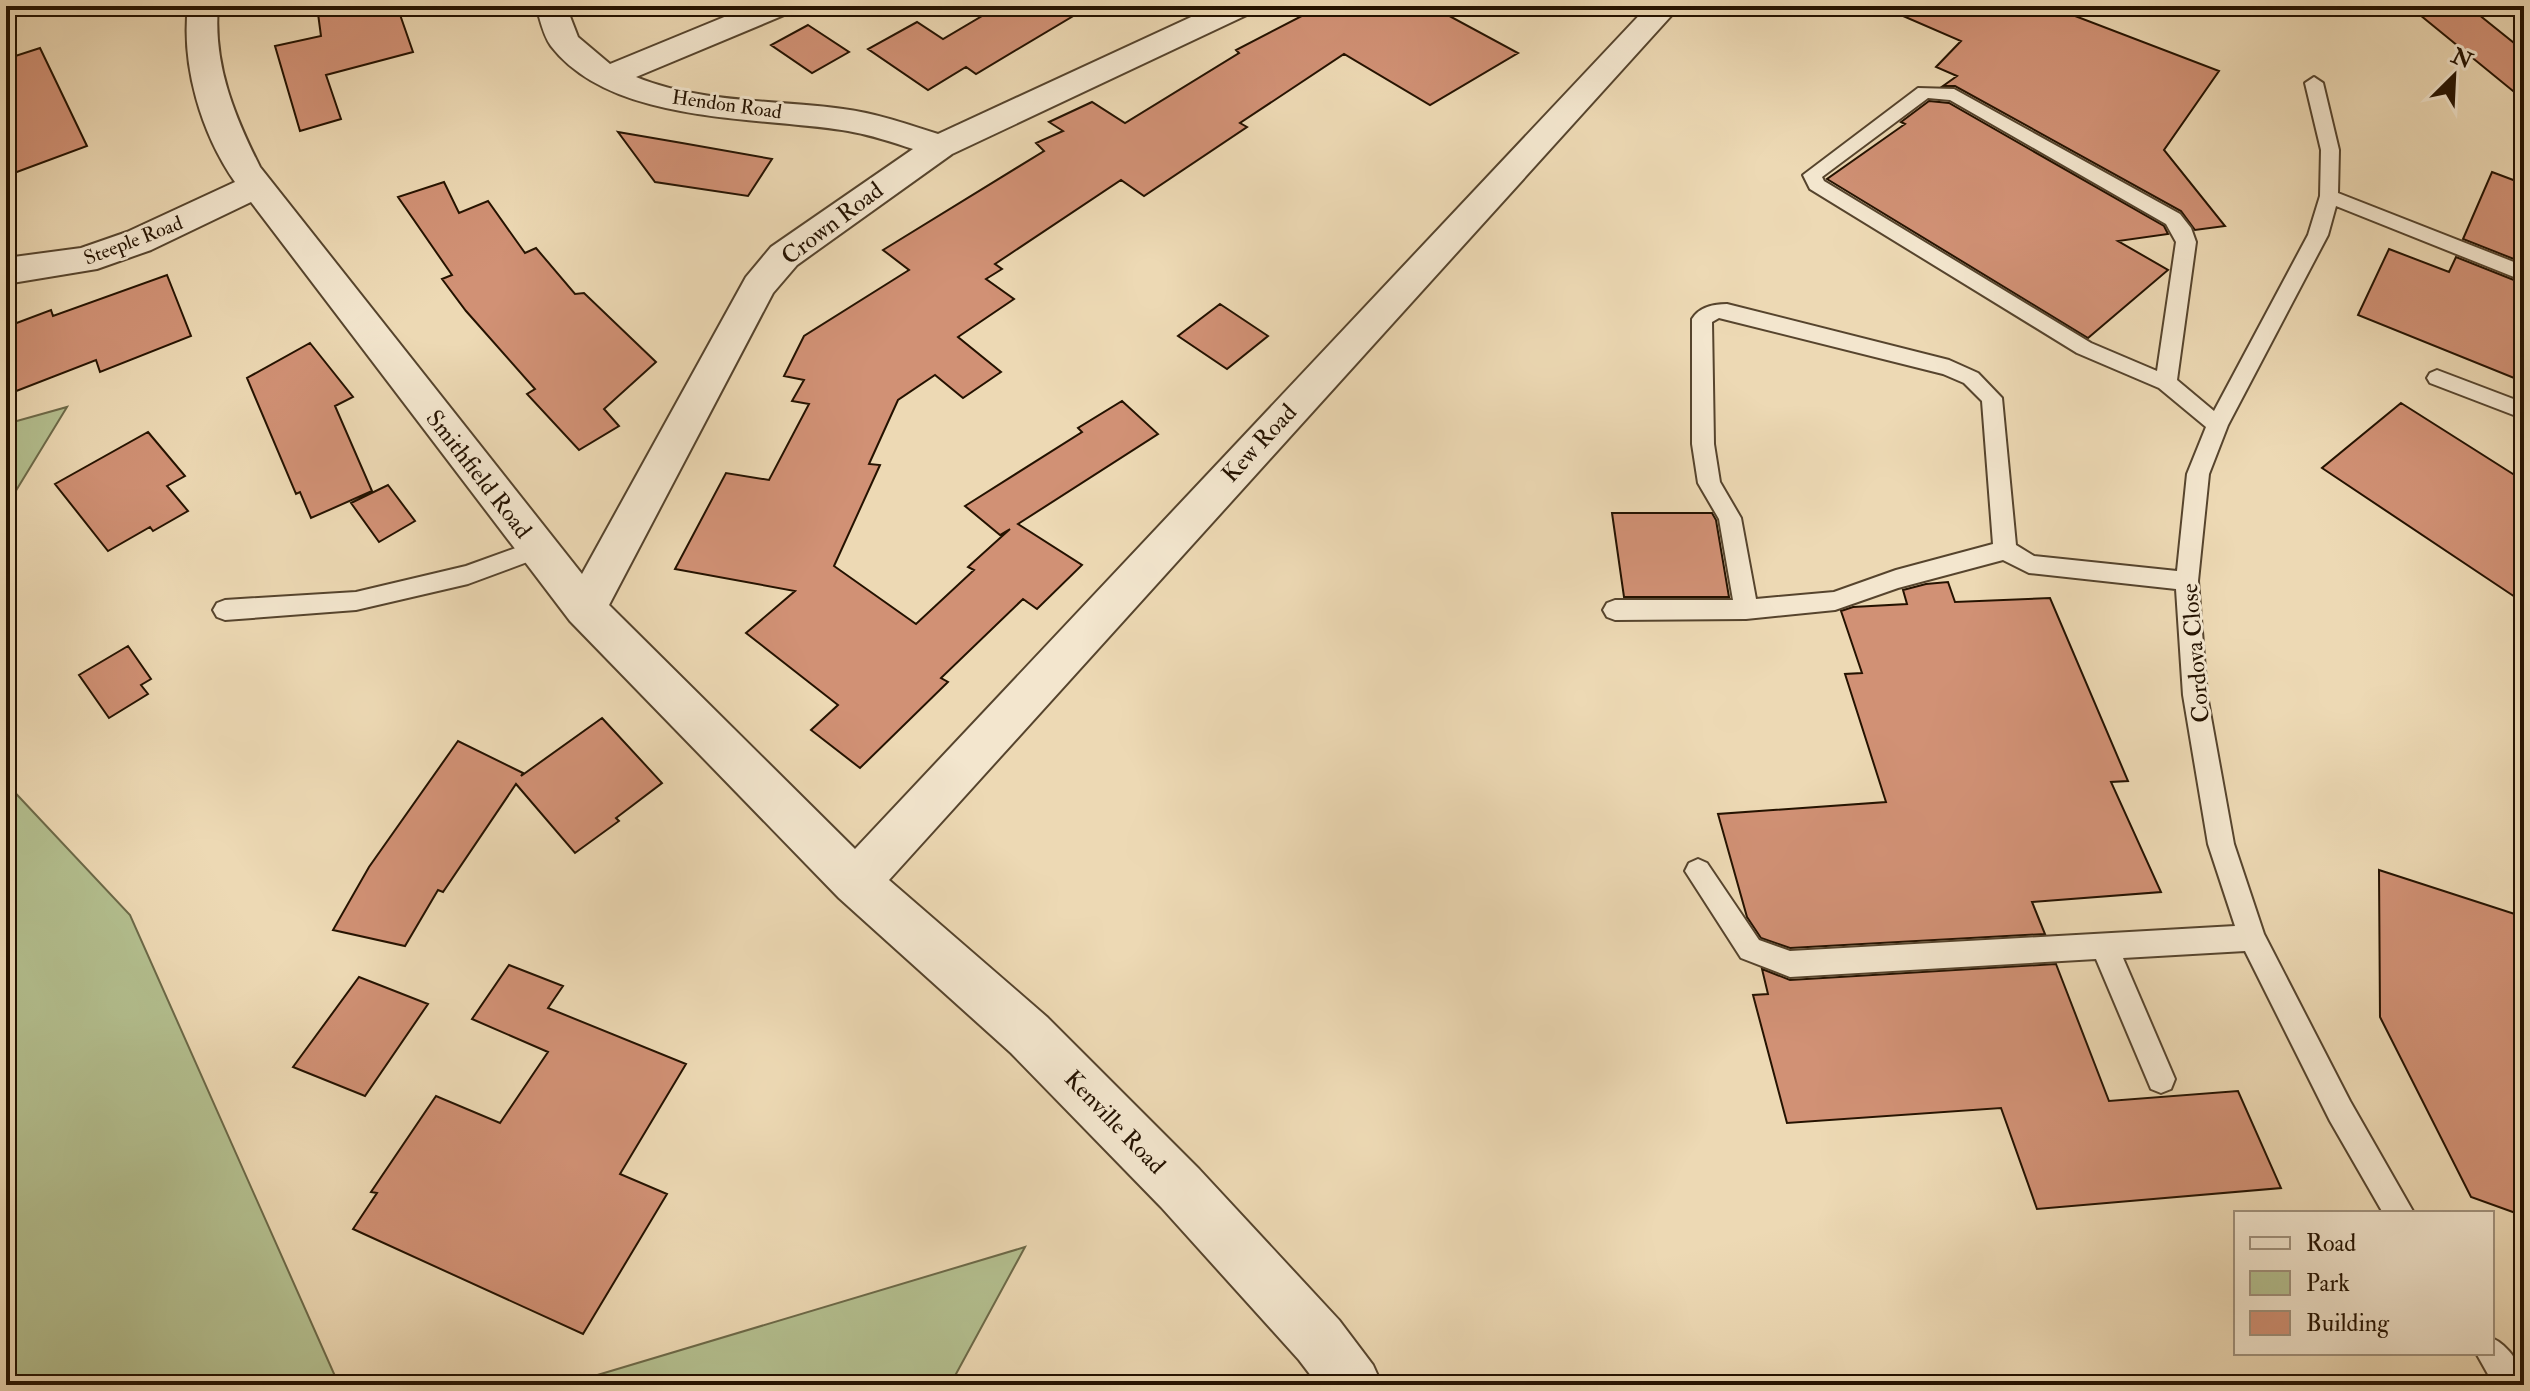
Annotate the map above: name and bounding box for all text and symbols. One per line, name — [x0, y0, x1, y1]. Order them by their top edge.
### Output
north arrow — [2414, 36, 2494, 116]
text: N — [2446, 41, 2477, 76]
street label: Hendon Road — [670, 84, 784, 125]
street label: Crown Road — [775, 175, 890, 272]
street label: Steeple Road — [80, 210, 187, 272]
street label: Kew Road — [1215, 397, 1304, 489]
street label: Smithfield Road — [419, 404, 539, 545]
street label: Cordova Close — [2174, 582, 2217, 724]
street label: Kenville Road — [1057, 1064, 1172, 1181]
legend — [2234, 1211, 2494, 1355]
text: Road — [2306, 1228, 2356, 1259]
text: Park — [2306, 1268, 2350, 1299]
text: Building — [2306, 1308, 2390, 1339]

